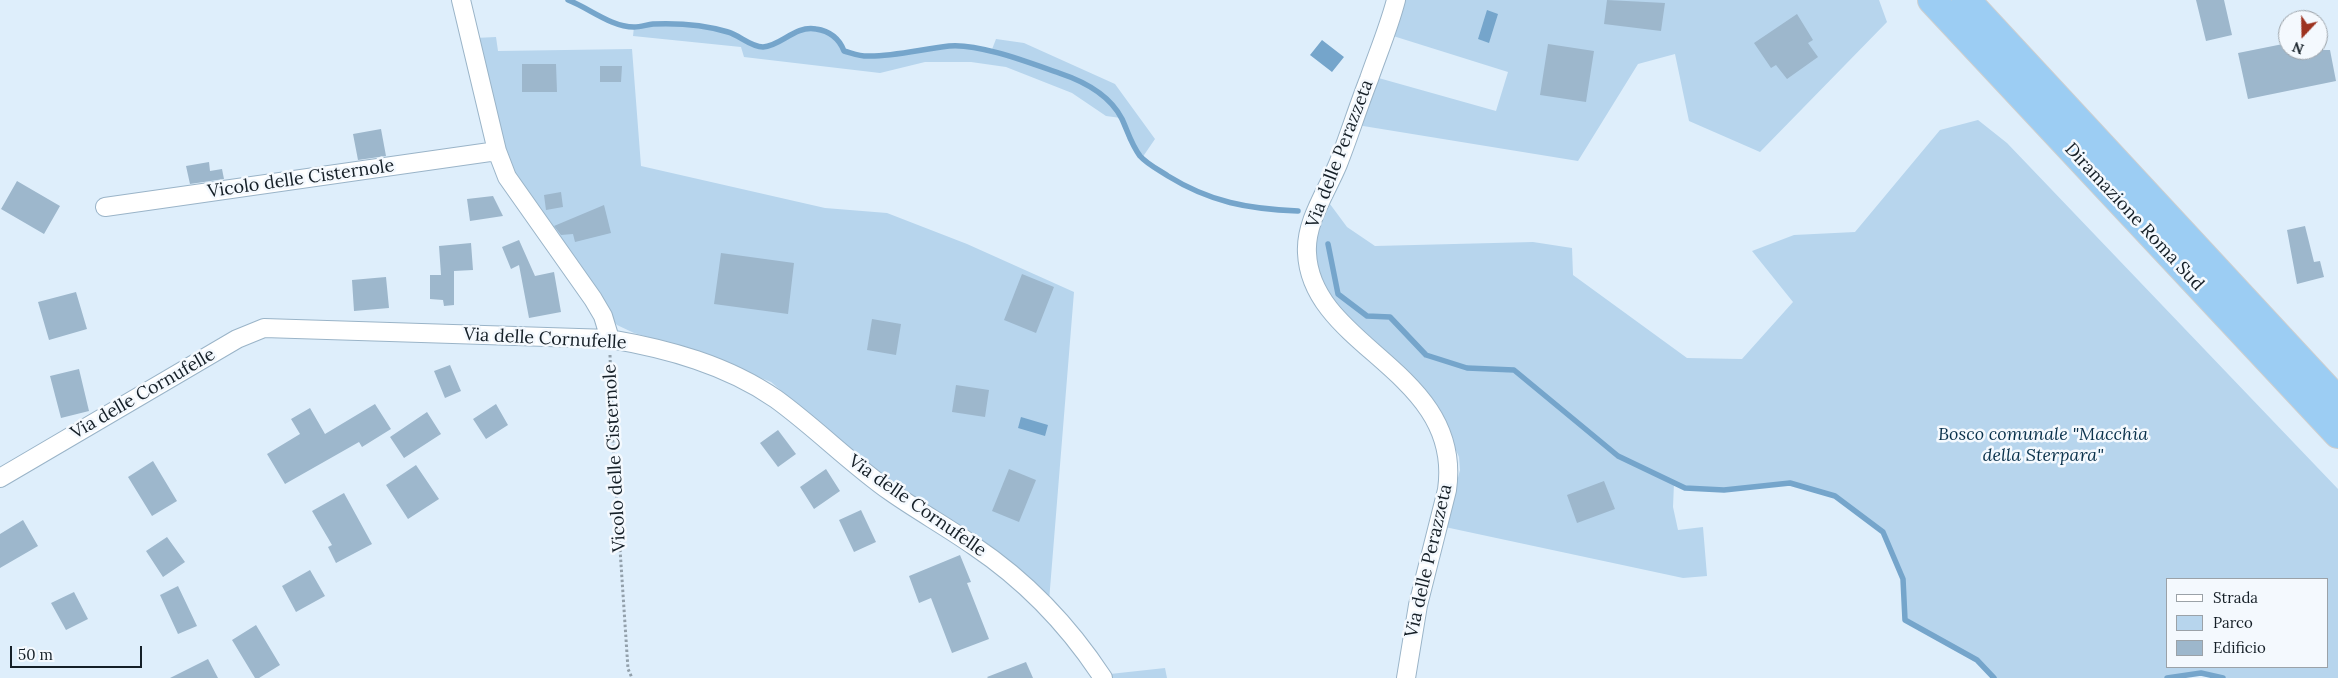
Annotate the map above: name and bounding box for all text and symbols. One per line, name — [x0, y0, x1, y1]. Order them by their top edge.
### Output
north arrow — [2278, 10, 2328, 60]
text: N — [2290, 38, 2306, 58]
street label: Via delle Perazzeta — [1302, 77, 1378, 231]
street label: Diramazione Roma Sud — [2060, 139, 2208, 295]
street label: Vicolo delle Cisternole — [206, 155, 396, 203]
street label: Via delle Cornufelle — [463, 324, 627, 354]
street label: Via delle Cornufelle — [67, 344, 219, 444]
street label: Vicolo delle Cisternole — [599, 364, 631, 552]
park label: Bosco comunale "Macchia della Sterpara" — [1938, 424, 2148, 466]
street label: Via delle Cornufelle — [844, 450, 990, 562]
street label: Via delle Perazzeta — [1401, 482, 1457, 640]
legend — [2166, 578, 2328, 668]
text: Strada — [2213, 588, 2258, 607]
text: Parco — [2213, 613, 2253, 632]
scale bar — [12, 636, 145, 668]
text: Edificio — [2213, 638, 2266, 657]
text: 50 m — [18, 645, 53, 664]

